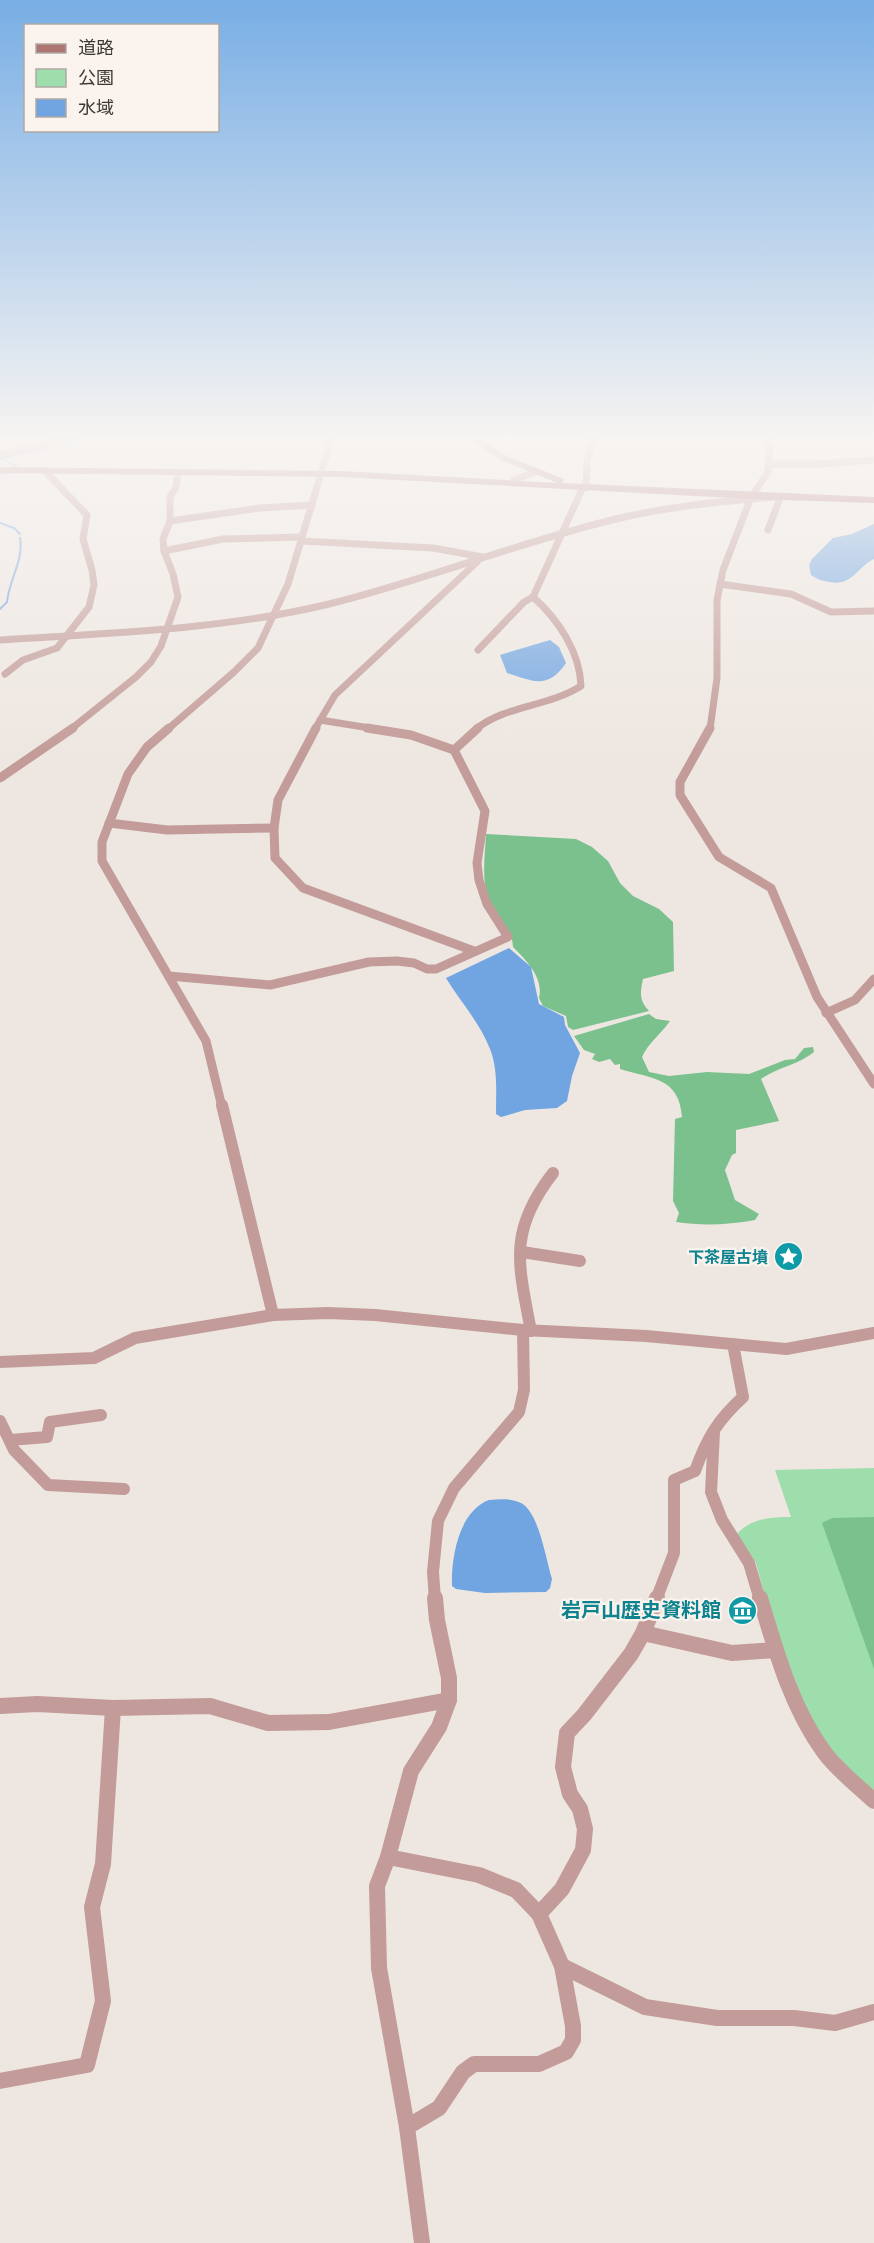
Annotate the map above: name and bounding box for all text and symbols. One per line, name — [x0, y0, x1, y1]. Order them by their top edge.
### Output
legend — [24, 24, 219, 132]
text: 道路 — [78, 36, 114, 59]
text: 公園 — [78, 66, 114, 89]
text: 水域 — [78, 96, 114, 119]
place icon: 下茶屋古墳 — [773, 1241, 805, 1273]
place label: 下茶屋古墳 — [688, 1247, 768, 1267]
museum icon: 岩戸山歴史資料館 — [726, 1594, 758, 1626]
place label: 岩戸山歴史資料館 — [561, 1597, 721, 1622]

